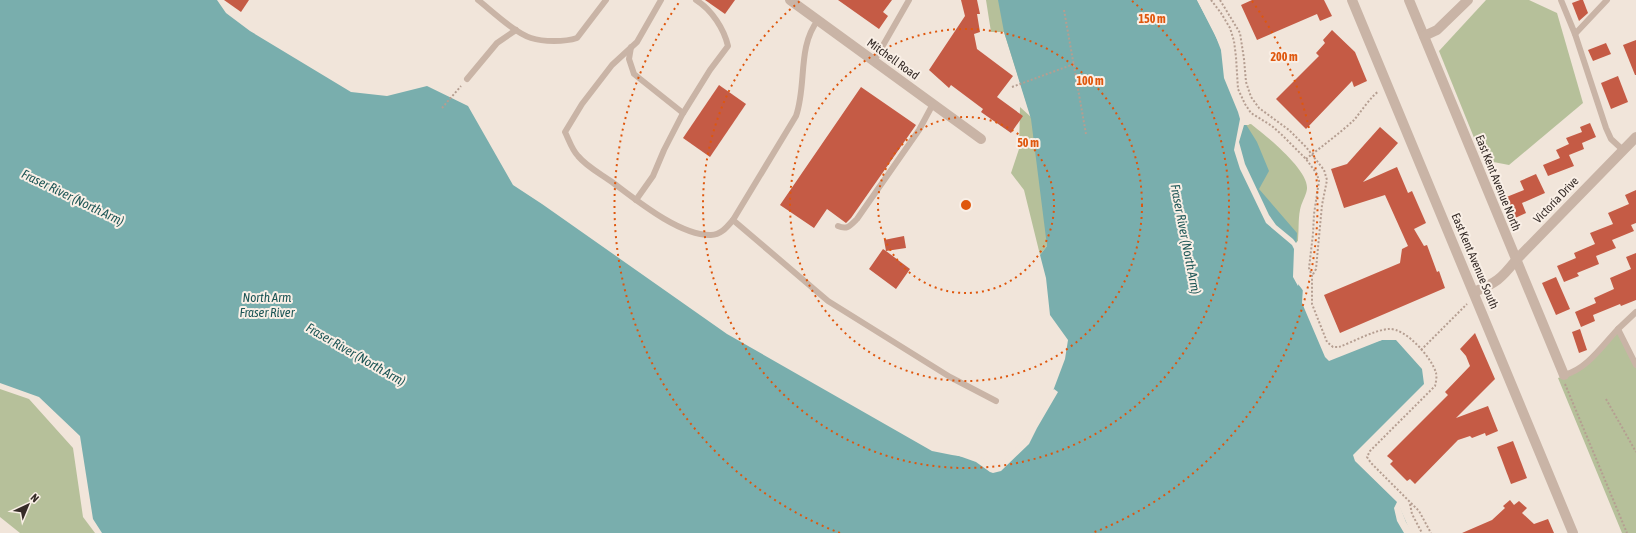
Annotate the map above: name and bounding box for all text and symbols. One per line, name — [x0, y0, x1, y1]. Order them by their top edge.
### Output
text: 150 m — [1138, 12, 1166, 26]
street label: Mitchell Road — [864, 35, 922, 83]
text: 200 m — [1270, 50, 1298, 64]
text: 100 m — [1076, 74, 1104, 88]
street label: East Kent Avenue North — [1472, 133, 1524, 233]
text: 50 m — [1017, 136, 1039, 150]
water label: Fraser River (North Arm) — [19, 166, 126, 229]
street label: Victoria Drive — [1531, 174, 1581, 226]
water label: Fraser River (North Arm) — [1167, 183, 1204, 295]
centre of rings — [959, 198, 973, 212]
street label: East Kent Avenue South — [1449, 211, 1501, 311]
water label: North Arm Fraser River — [239, 290, 296, 320]
water label: Fraser River (North Arm) — [304, 320, 408, 389]
north arrow — [8, 485, 48, 525]
text: N — [28, 491, 41, 504]

